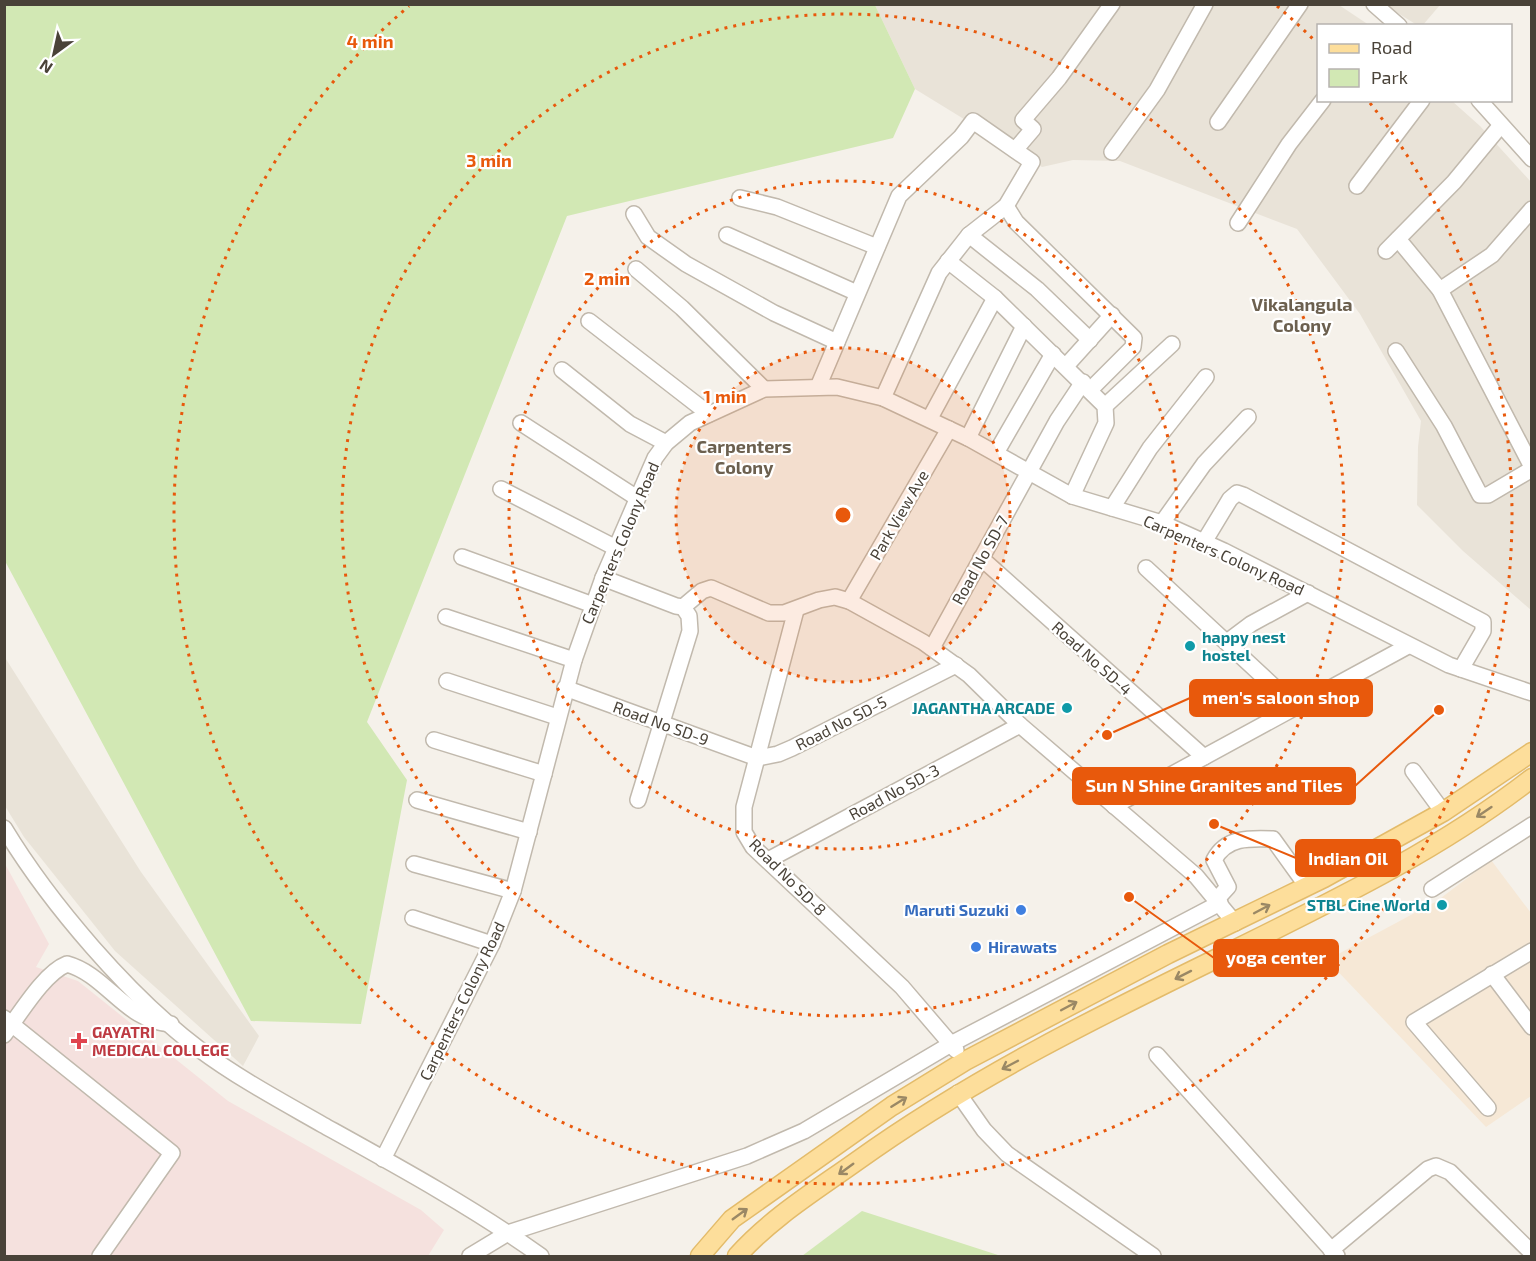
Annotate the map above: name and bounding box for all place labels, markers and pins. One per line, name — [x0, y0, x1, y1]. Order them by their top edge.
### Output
centre of rings — [833, 505, 853, 525]
place label: happy nest hostel — [1202, 627, 1286, 664]
marker: happy nest hostel — [1183, 639, 1197, 653]
callout: men's saloon shop — [1190, 680, 1372, 716]
place label: JAGANTHA ARCADE — [912, 698, 1055, 717]
marker: JAGANTHA ARCADE — [1060, 701, 1074, 715]
callout: Sun N Shine Granites and Tiles — [1073, 768, 1355, 804]
callout: Indian Oil — [1296, 840, 1400, 876]
place label: STBL Cine World — [1307, 895, 1430, 914]
marker: STBL Cine World — [1435, 898, 1449, 912]
place label: Maruti Suzuki — [904, 900, 1009, 919]
marker: Maruti Suzuki — [1014, 903, 1028, 917]
place label: Hirawats — [988, 937, 1057, 956]
marker: Hirawats — [969, 940, 983, 954]
callout: yoga center — [1214, 940, 1338, 976]
place label: GAYATRI MEDICAL COLLEGE — [92, 1022, 229, 1059]
marker: GAYATRI MEDICAL COLLEGE — [70, 1032, 88, 1050]

